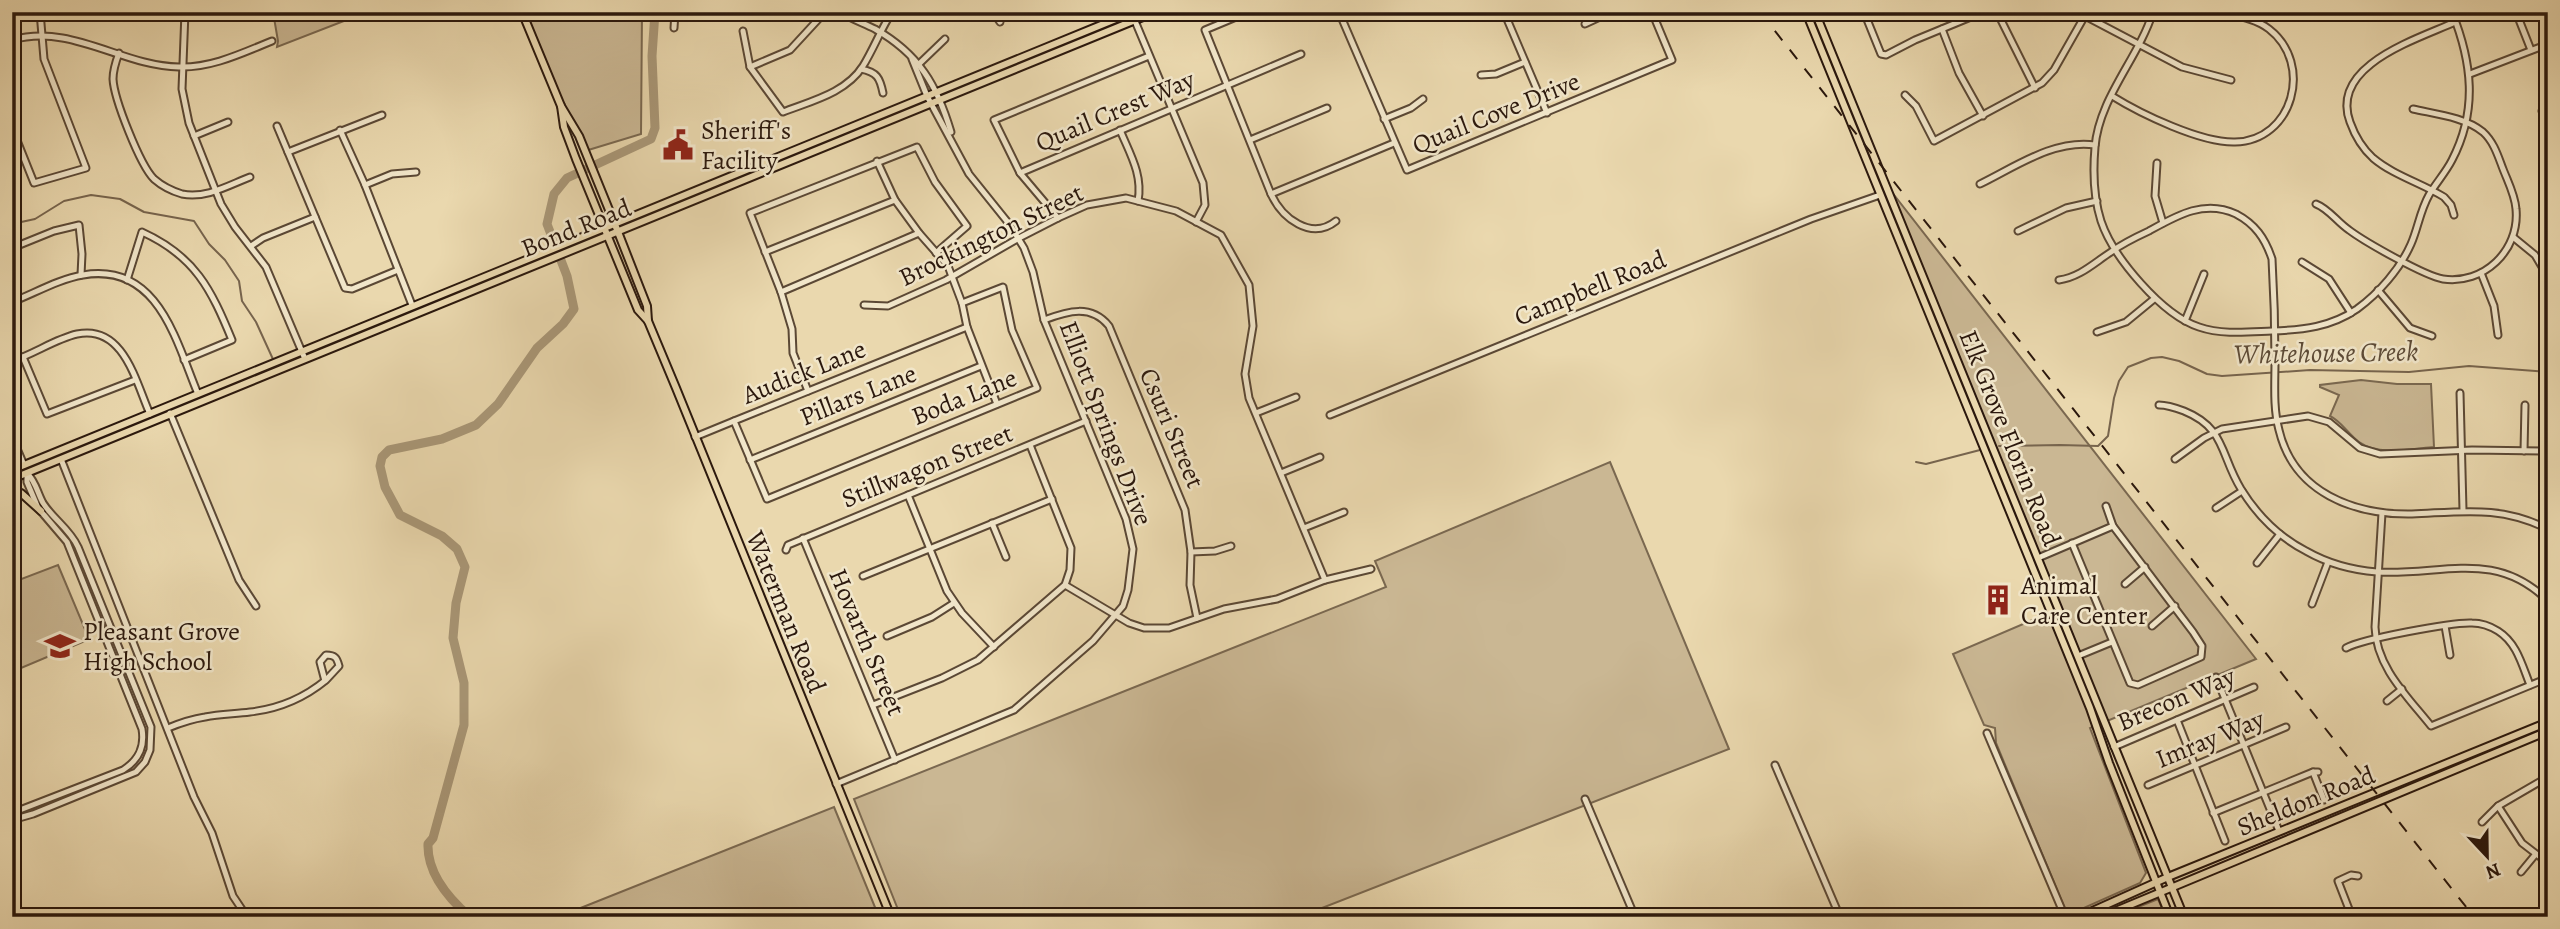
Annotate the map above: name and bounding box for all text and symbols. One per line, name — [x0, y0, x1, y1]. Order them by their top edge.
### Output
street label: Quail Crest Way — [1030, 62, 1200, 160]
street label: Quail Cove Drive — [1407, 63, 1585, 163]
place label: Sheriff's Facility — [701, 113, 791, 178]
public building icon: Sheriff's Facility — [661, 128, 695, 162]
street label: Brockington Street — [893, 175, 1090, 295]
street label: Bond Road — [516, 190, 636, 266]
street label: Campbell Road — [1509, 242, 1671, 334]
street label: Elliott Springs Drive — [1051, 316, 1161, 530]
street label: Elk Grove Florin Road — [1951, 325, 2069, 551]
street label: Audick Lane — [736, 331, 871, 413]
water label: Whitehouse Creek — [2233, 332, 2419, 374]
street label: Pillars Lane — [794, 356, 922, 434]
street label: Boda Lane — [906, 360, 1022, 434]
street label: Csuri Street — [1131, 363, 1213, 494]
street label: Stillwagon Street — [836, 416, 1018, 516]
street label: Waterman Road — [737, 525, 834, 698]
street label: Hovarth Street — [820, 563, 914, 721]
place label: Animal Care Center — [2020, 568, 2148, 633]
building icon: Animal Care Center — [1981, 583, 2015, 617]
place label: Pleasant Grove High School — [83, 614, 240, 679]
school or university icon: Pleasant Grove High School — [43, 629, 77, 663]
street label: Brecon Way — [2112, 658, 2241, 740]
street label: Imray Way — [2151, 701, 2270, 777]
street label: Sheldon Road — [2232, 757, 2380, 845]
north arrow — [2452, 820, 2522, 890]
text: N — [2482, 856, 2504, 886]

